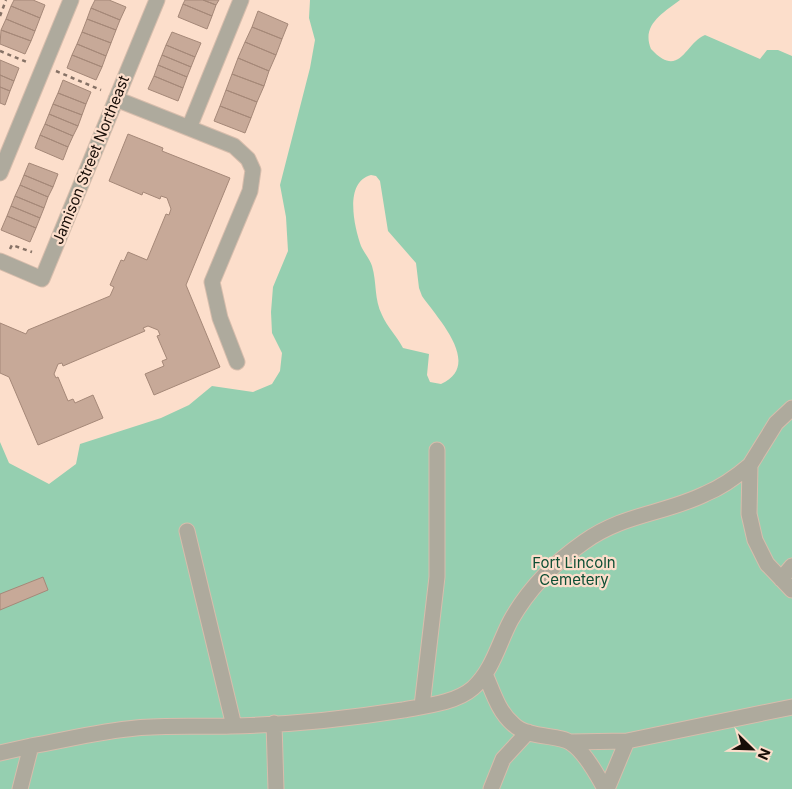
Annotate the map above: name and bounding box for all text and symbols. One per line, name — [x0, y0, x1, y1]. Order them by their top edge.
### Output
street label: Jamison Street Northeast — [48, 73, 133, 247]
park label: Fort Lincoln Cemetery — [532, 553, 616, 589]
north arrow — [727, 724, 777, 774]
text: N — [755, 746, 774, 763]

